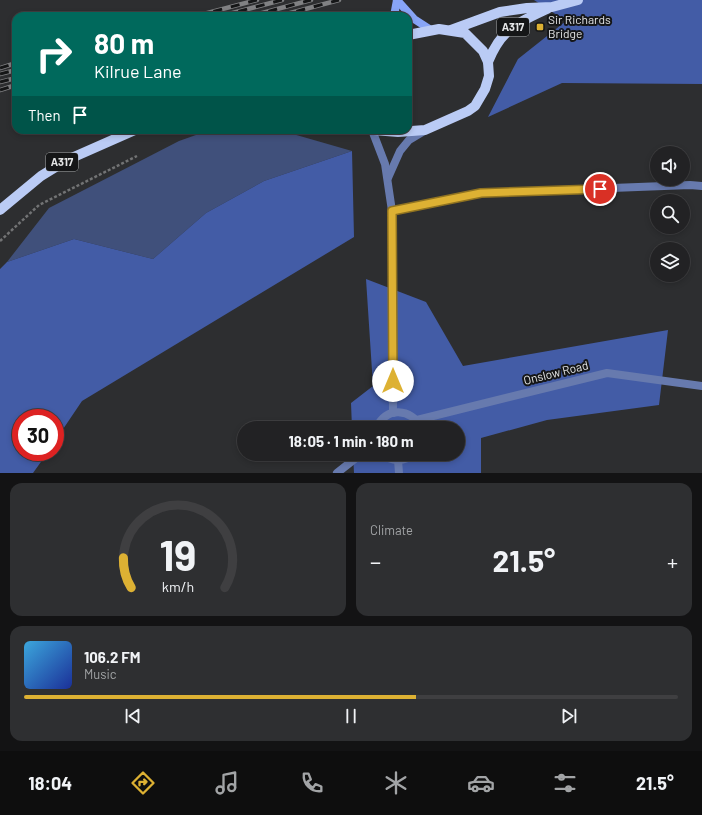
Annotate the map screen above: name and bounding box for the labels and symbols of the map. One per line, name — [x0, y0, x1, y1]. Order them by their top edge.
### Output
place label: Sir Richards Bridge — [548, 12, 611, 40]
road number: A317 — [497, 18, 529, 36]
marker: Sir Richards Bridge — [535, 22, 545, 32]
road number: A317 — [46, 153, 78, 171]
pin — [583, 172, 617, 206]
street label: Onslow Road — [522, 357, 590, 387]
position arrow — [372, 360, 414, 402]
speed limit sign: 30 — [12, 409, 64, 461]

